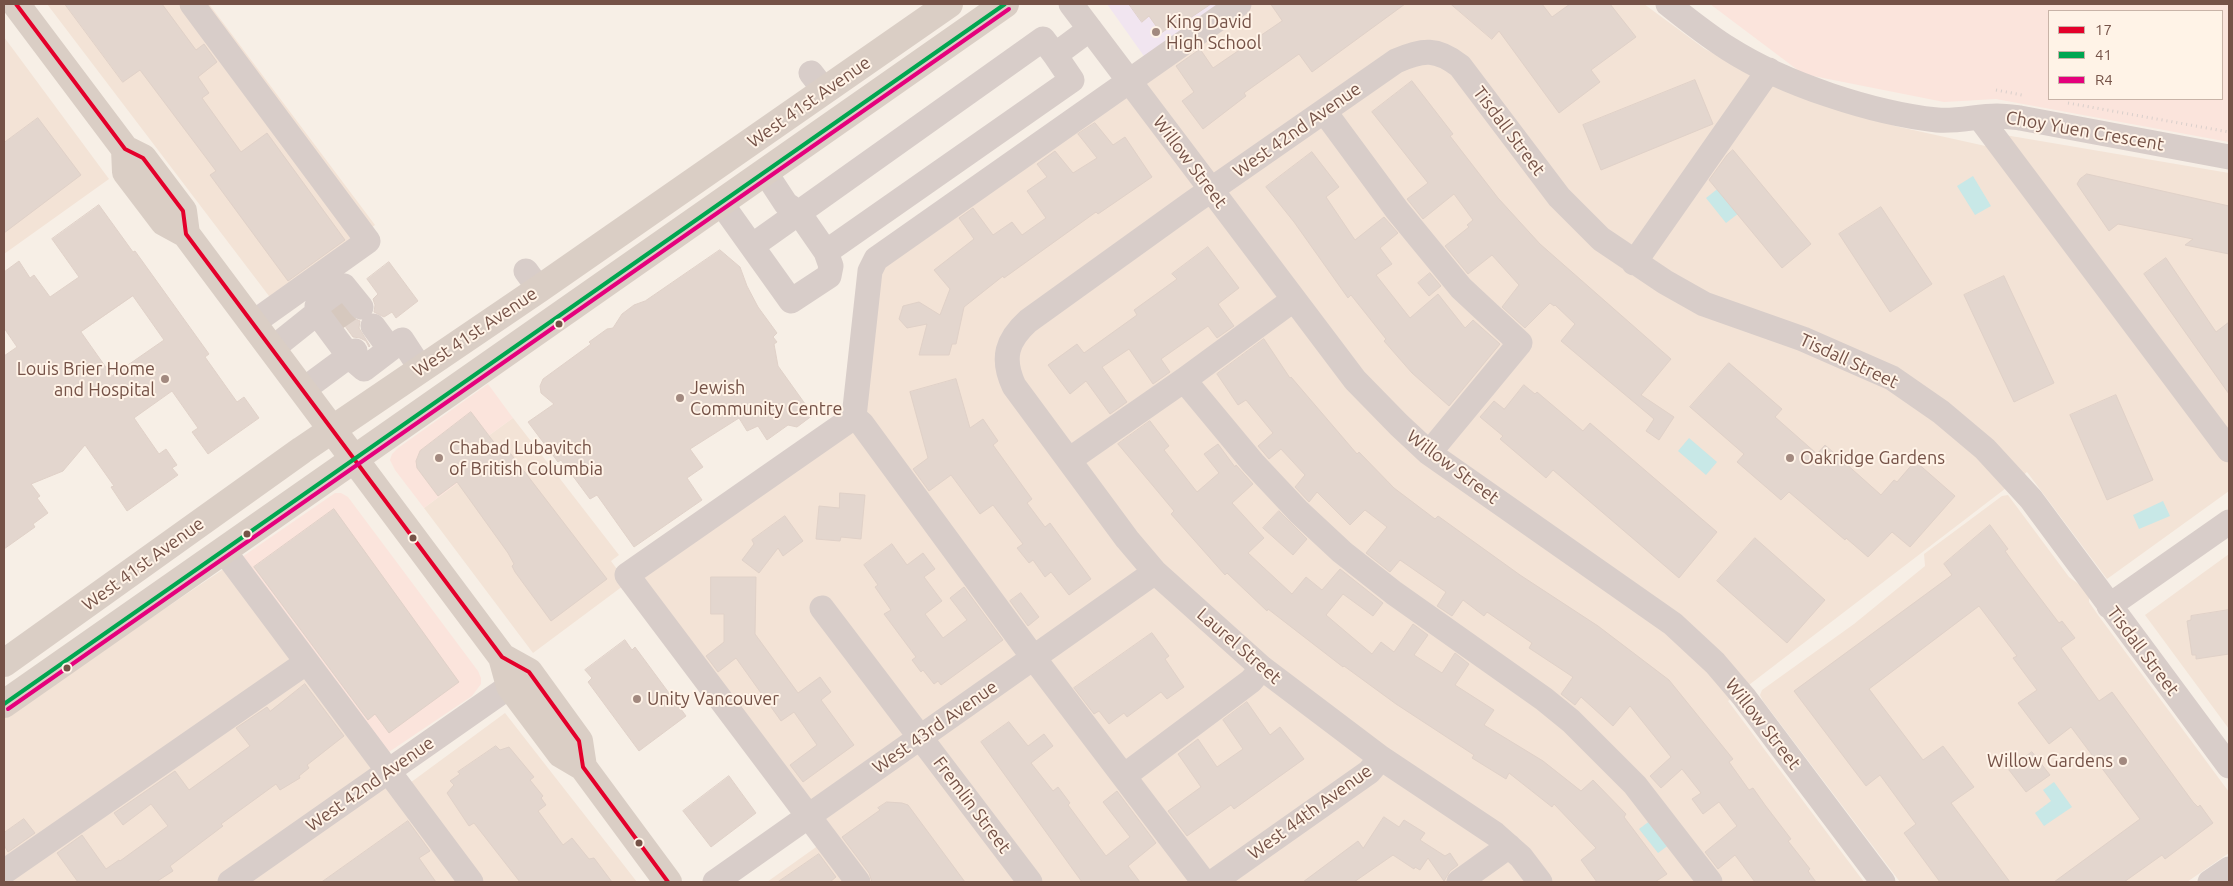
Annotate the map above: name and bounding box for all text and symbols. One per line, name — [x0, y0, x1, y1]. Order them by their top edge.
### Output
legend — [2048, 10, 2223, 100]
place label: King David High School — [1166, 11, 1262, 54]
text: 17 — [2095, 21, 2112, 38]
marker: King David High School — [1150, 26, 1162, 38]
text: 41 — [2095, 46, 2112, 63]
street label: West 41st Avenue — [743, 51, 875, 153]
text: R4 — [2095, 71, 2113, 88]
street label: West 42nd Avenue — [1229, 78, 1365, 182]
street label: Tisdall Street — [1468, 82, 1550, 180]
street label: Choy Yuen Crescent — [2004, 106, 2166, 156]
street label: Willow Street — [1148, 112, 1232, 212]
street label: West 41st Avenue — [409, 282, 541, 382]
unlabelled marker — [554, 319, 564, 329]
street label: Tisdall Street — [1796, 329, 1902, 393]
place label: Louis Brier Home and Hospital — [17, 358, 155, 400]
marker: Louis Brier Home and Hospital — [159, 373, 171, 385]
place label: Jewish Community Centre — [690, 377, 842, 419]
marker: Jewish Community Centre — [674, 392, 686, 404]
street label: Willow Street — [1403, 425, 1503, 509]
place label: Chabad Lubavitch of British Columbia — [449, 437, 603, 479]
place label: Oakridge Gardens — [1800, 447, 1945, 469]
marker: Chabad Lubavitch of British Columbia — [433, 452, 445, 464]
marker: Oakridge Gardens — [1784, 452, 1796, 464]
street label: West 41st Avenue — [78, 513, 208, 615]
unlabelled marker — [242, 529, 252, 539]
unlabelled marker — [408, 533, 418, 543]
street label: Tisdall Street — [2102, 602, 2184, 700]
street label: Laurel Street — [1192, 604, 1286, 688]
unlabelled marker — [62, 663, 72, 673]
street label: Willow Street — [1721, 674, 1805, 774]
street label: West 43rd Avenue — [868, 676, 1002, 778]
place label: Unity Vancouver — [647, 688, 779, 710]
marker: Unity Vancouver — [631, 693, 643, 705]
street label: West 42nd Avenue — [302, 732, 438, 836]
place label: Willow Gardens — [1987, 750, 2113, 772]
street label: Fremlin Street — [929, 753, 1015, 857]
marker: Willow Gardens — [2117, 755, 2129, 767]
street label: West 44th Avenue — [1244, 760, 1376, 864]
unlabelled marker — [634, 838, 644, 848]

